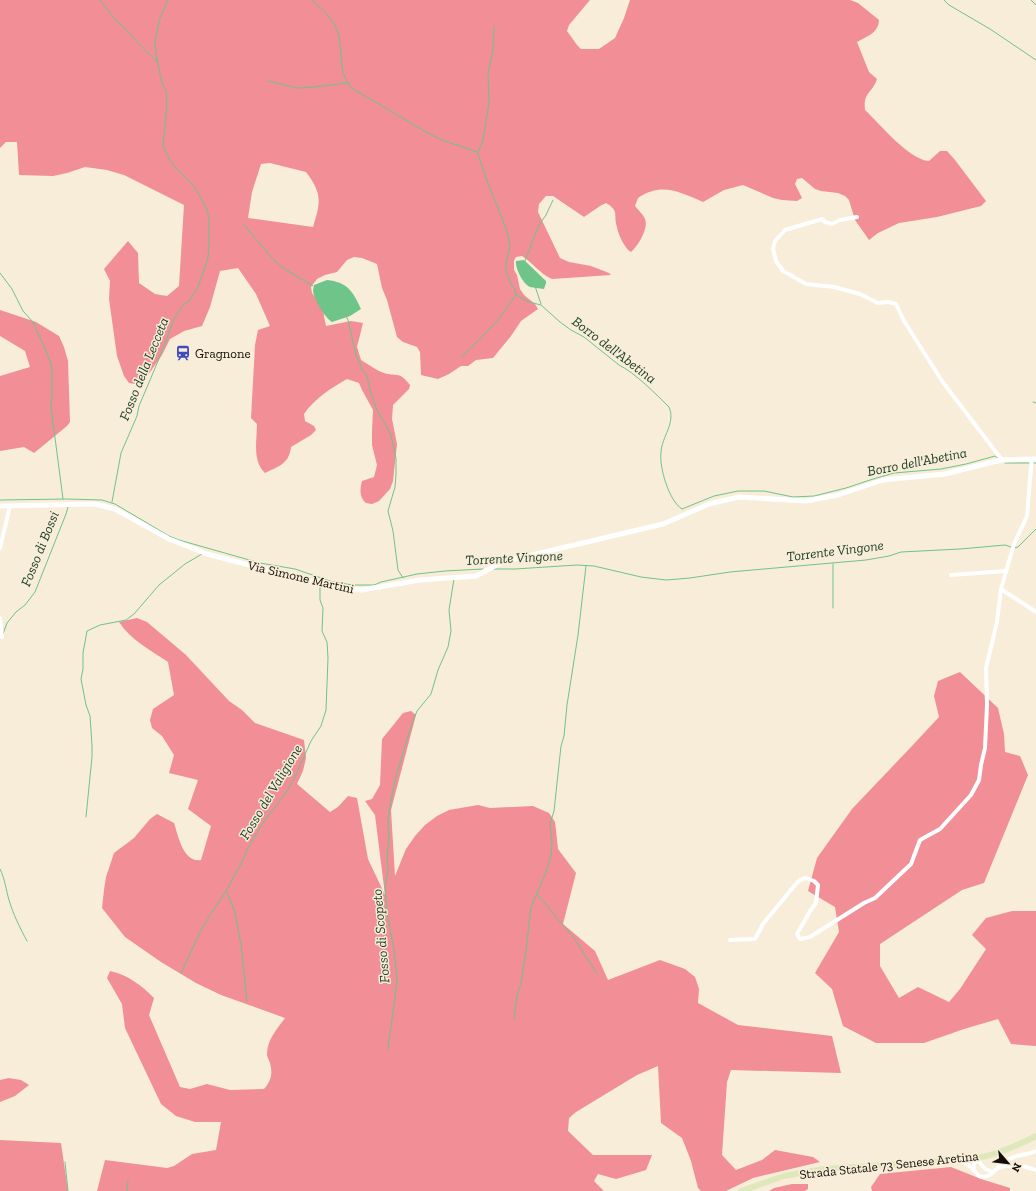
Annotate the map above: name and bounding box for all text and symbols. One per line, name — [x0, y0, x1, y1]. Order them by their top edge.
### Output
water label: Borro dell'Abetina — [569, 313, 659, 387]
water label: Fosso della Lecceta — [116, 315, 172, 423]
station icon: Gragnone — [174, 344, 192, 362]
place label: Gragnone — [195, 346, 251, 361]
water label: Borro dell'Abetina — [866, 444, 968, 480]
water label: Fosso di Bossi — [17, 509, 63, 589]
water label: Torrente Vingone — [785, 537, 885, 565]
water label: Torrente Vingone — [465, 547, 563, 569]
street label: Via Simone Martini — [245, 557, 356, 597]
water label: Fosso del Valigione — [236, 741, 306, 843]
water label: Fosso di Scopeto — [368, 888, 394, 984]
north arrow — [988, 1143, 1028, 1183]
street label: Strada Statale 73 Senese Aretina — [799, 1148, 980, 1182]
text: N — [1008, 1161, 1024, 1175]

